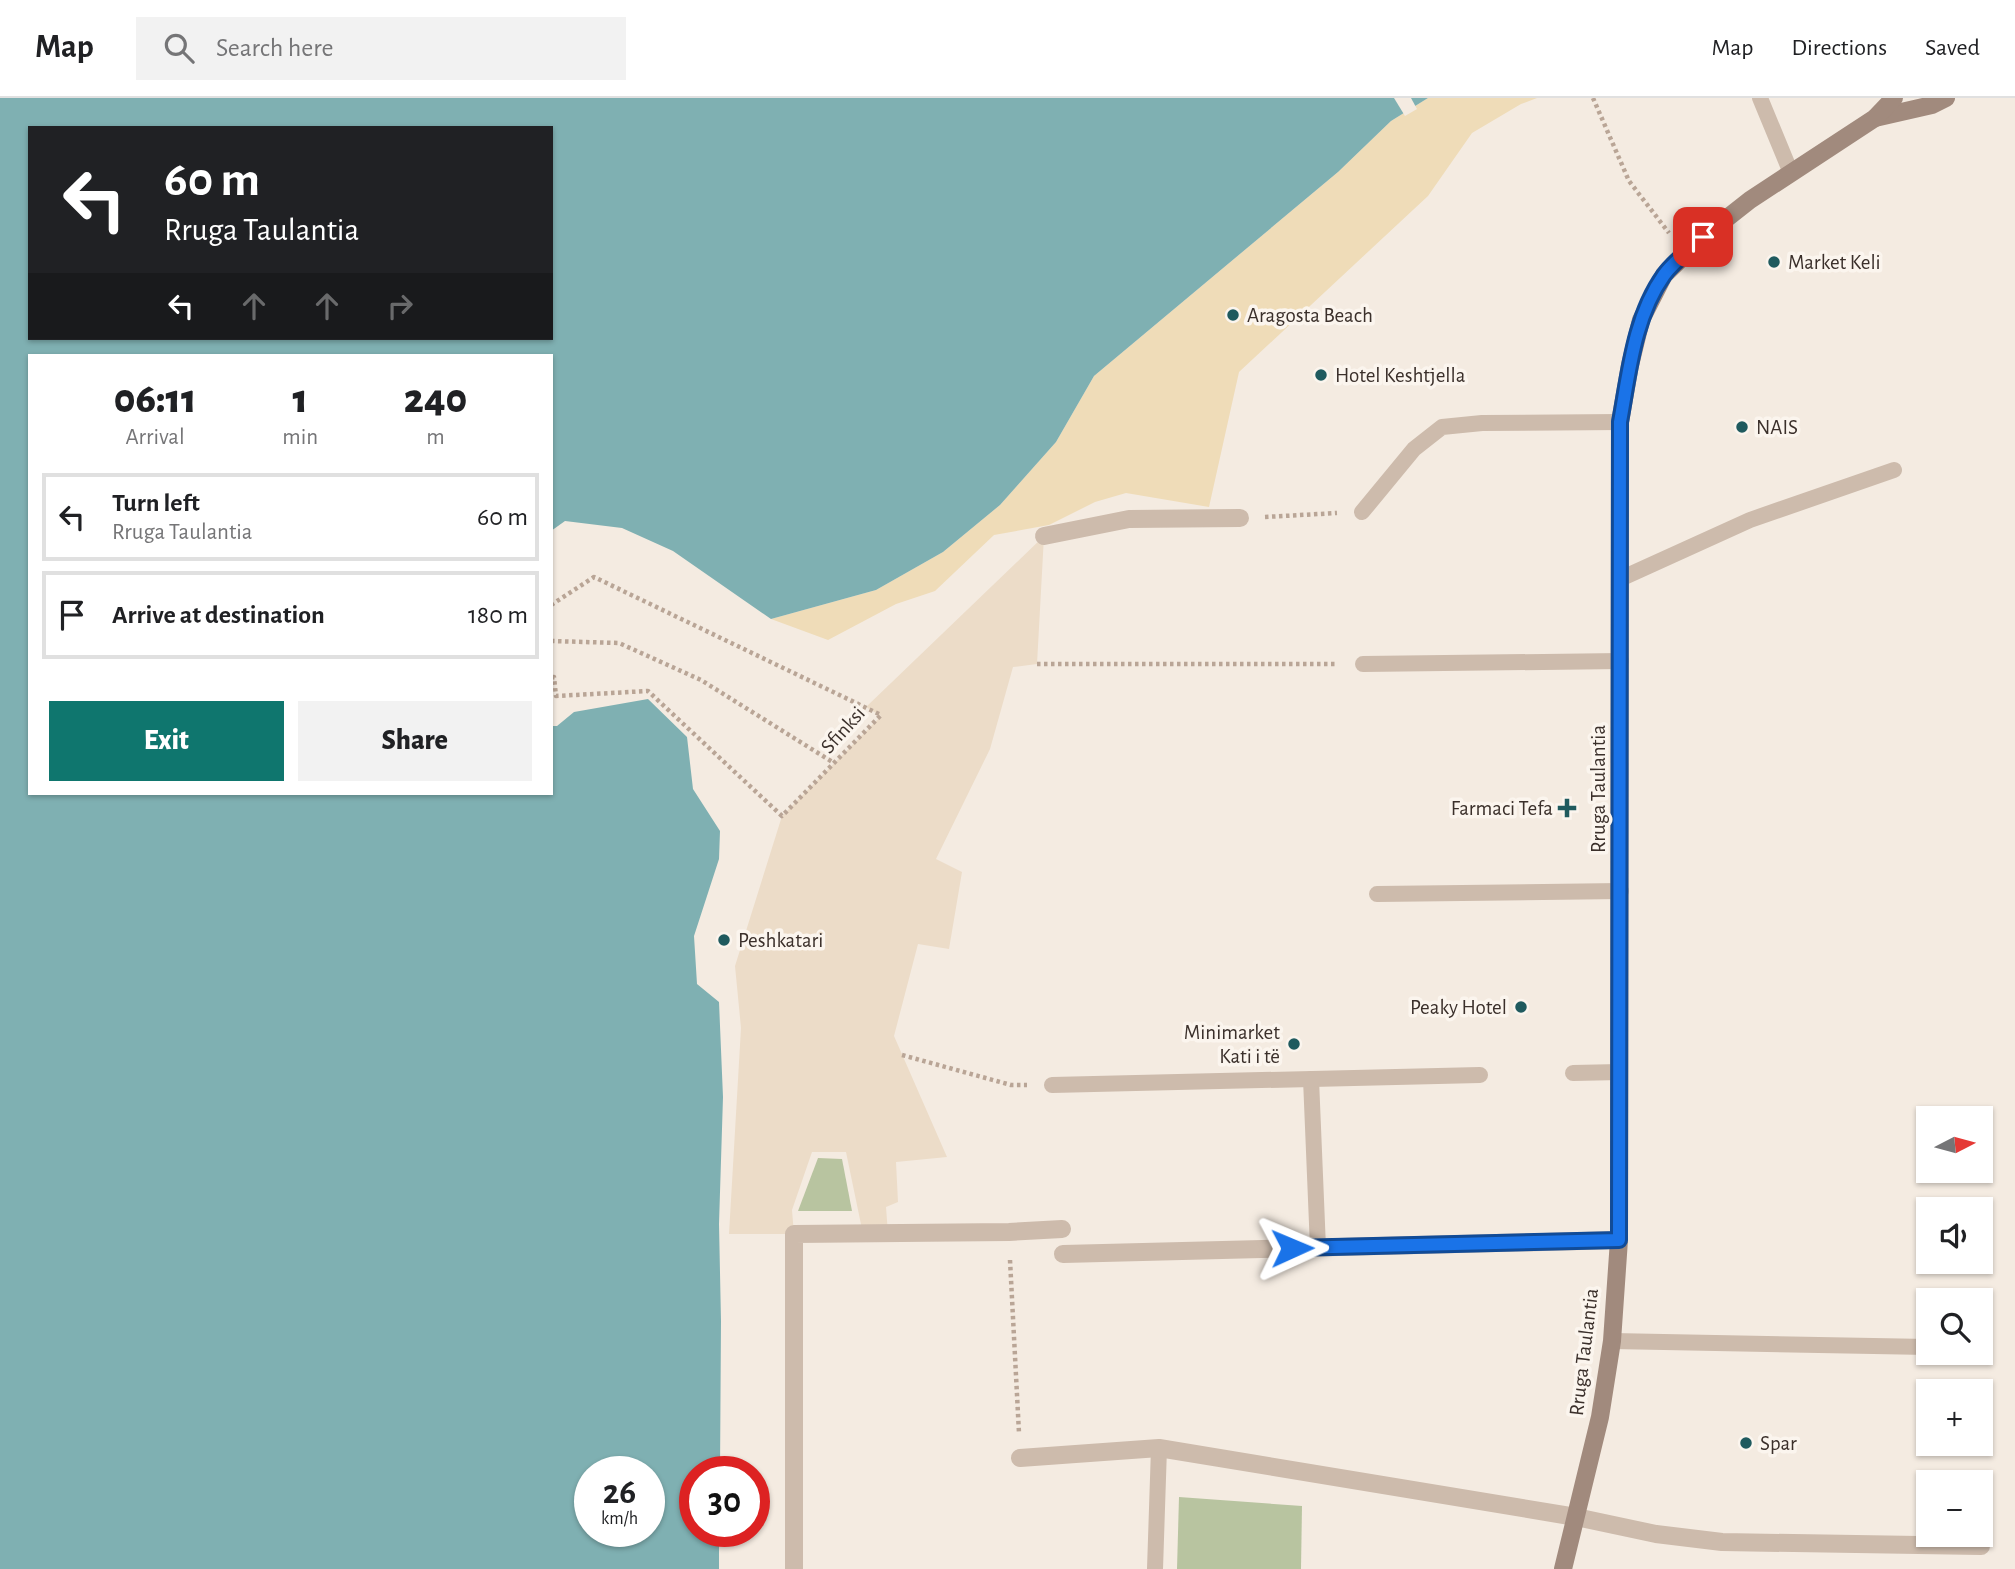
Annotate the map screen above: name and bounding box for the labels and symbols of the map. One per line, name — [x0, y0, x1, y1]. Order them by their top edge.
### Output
pin — [1673, 207, 1733, 267]
place label: Market Keli — [1788, 252, 1881, 273]
marker: Market Keli — [1766, 254, 1782, 270]
place label: Aragosta Beach — [1247, 305, 1373, 326]
marker: Aragosta Beach — [1225, 307, 1241, 323]
place label: Hotel Keshtjella — [1335, 365, 1466, 386]
marker: Hotel Keshtjella — [1313, 367, 1329, 383]
place label: NAIS — [1756, 417, 1798, 438]
marker: NAIS — [1734, 419, 1750, 435]
street label: Sfinksi — [817, 703, 869, 757]
street label: Rruga Taulantia — [1588, 725, 1609, 853]
place label: Farmaci Tefa — [1451, 798, 1553, 819]
marker: Farmaci Tefa — [1559, 800, 1575, 816]
place label: Peshkatari — [738, 930, 823, 951]
marker: Peshkatari — [716, 932, 732, 948]
place label: Peaky Hotel — [1410, 997, 1507, 1018]
marker: Peaky Hotel — [1513, 999, 1529, 1015]
place label: Minimarket Kati i të — [1184, 1022, 1280, 1067]
marker: Minimarket Kati i të — [1286, 1036, 1302, 1052]
north arrow — [1916, 1106, 1993, 1183]
position arrow — [1255, 1211, 1329, 1285]
street label: Rruga Taulantia — [1566, 1287, 1602, 1417]
place label: Spar — [1760, 1433, 1797, 1454]
marker: Spar — [1738, 1435, 1754, 1451]
speed limit sign: 30 — [679, 1456, 770, 1547]

